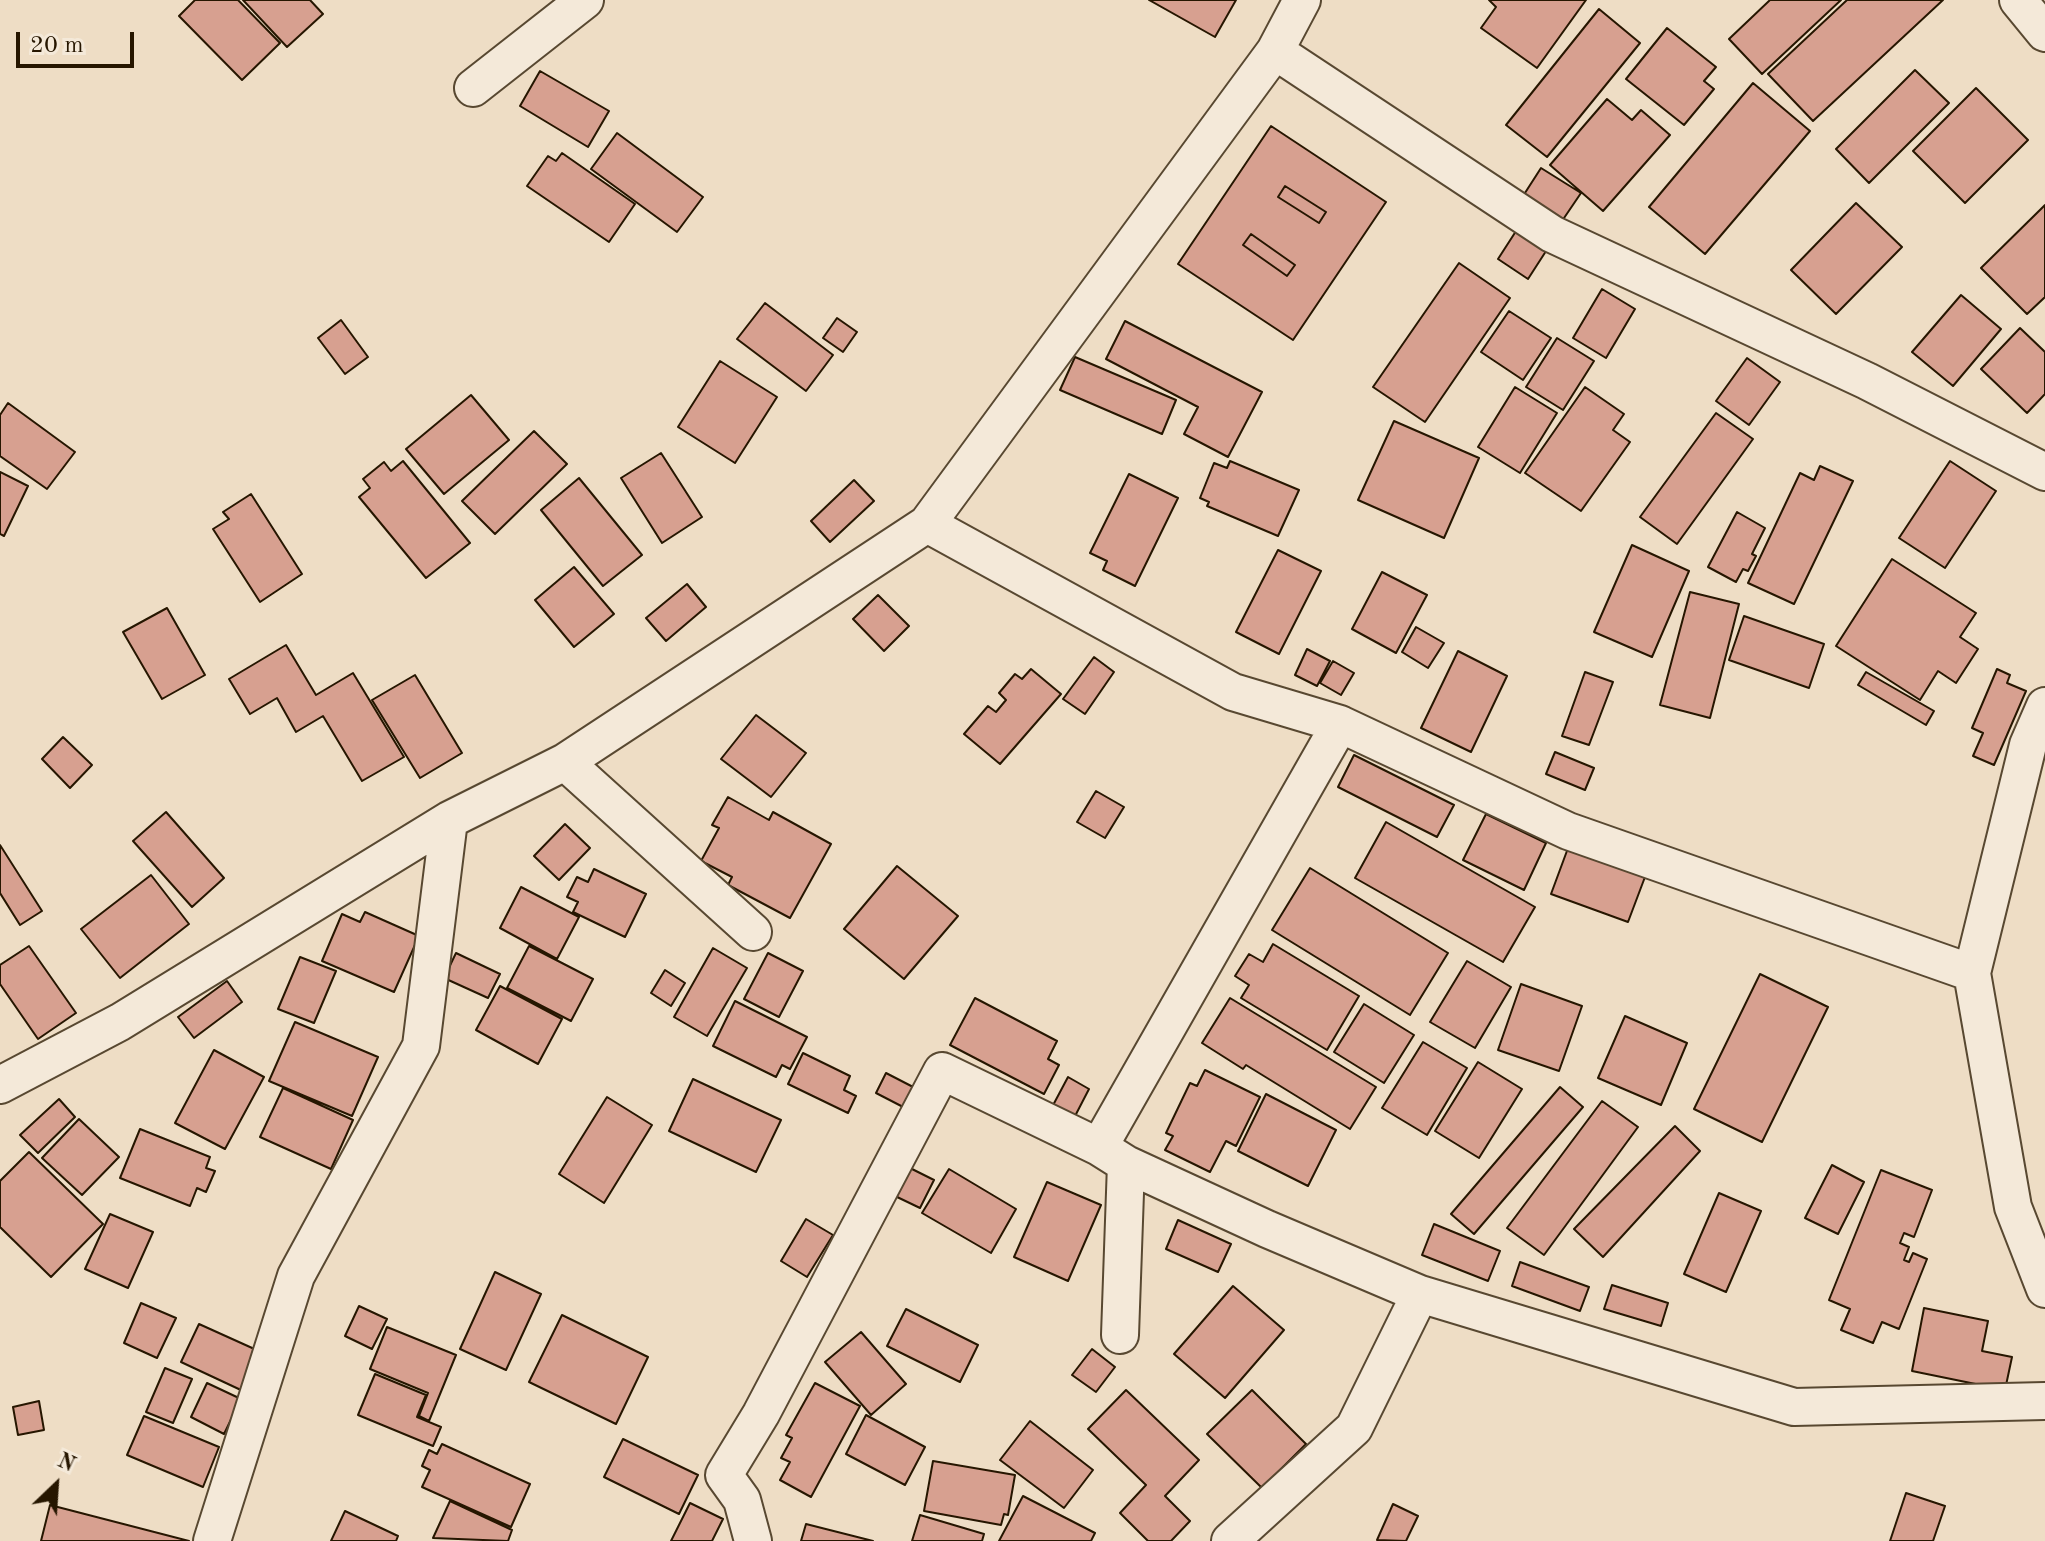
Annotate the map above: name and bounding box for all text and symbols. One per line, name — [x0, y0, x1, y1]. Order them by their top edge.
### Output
scale bar — [20, 16, 138, 66]
text: 20 m — [30, 34, 84, 58]
north arrow — [16, 1445, 96, 1525]
text: N — [54, 1450, 78, 1477]

